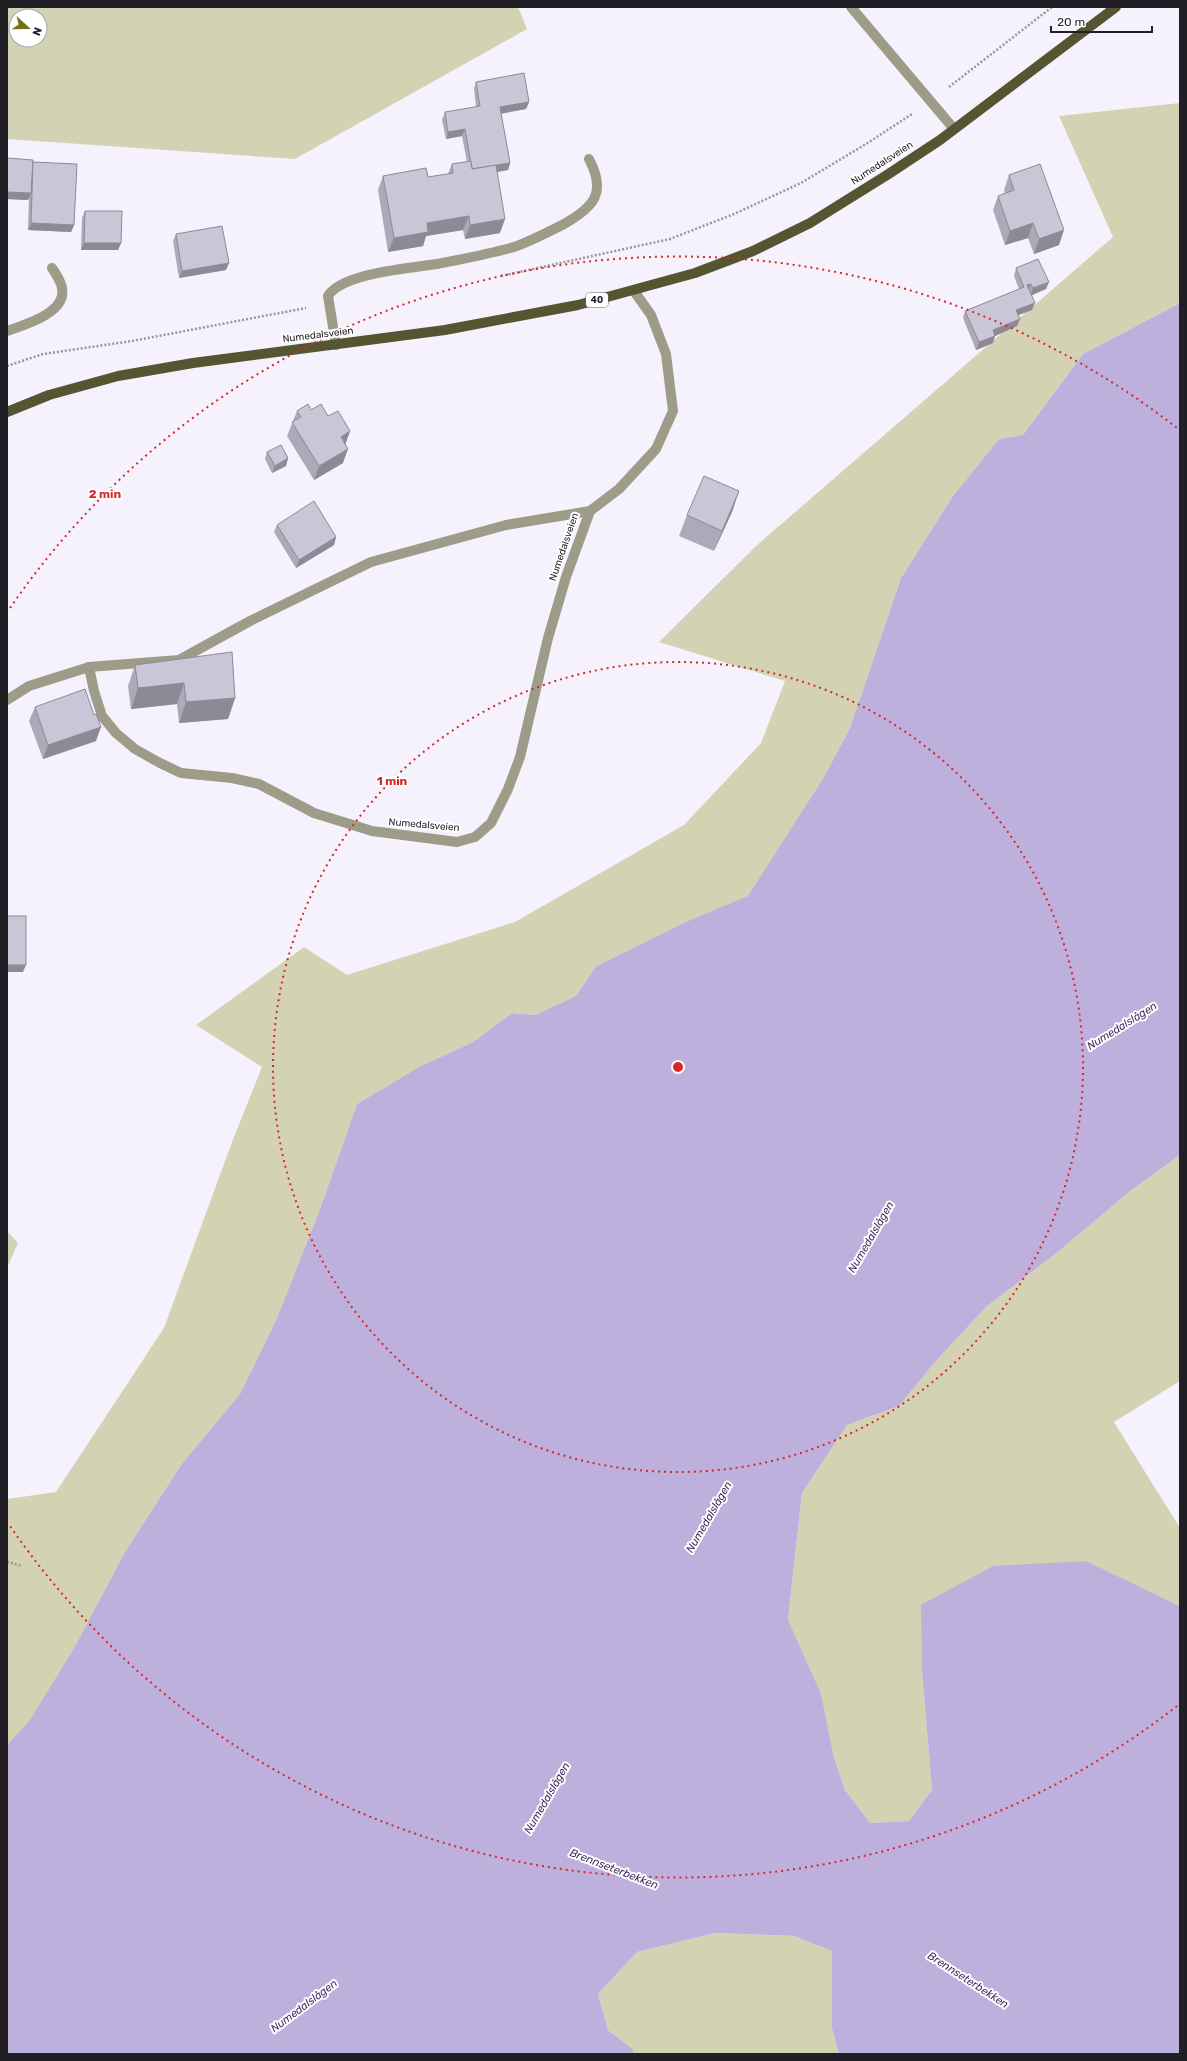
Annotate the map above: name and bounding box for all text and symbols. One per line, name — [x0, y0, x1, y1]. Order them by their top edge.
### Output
north arrow — [8, 8, 48, 48]
scale bar — [1051, 8, 1152, 34]
text: 20 m — [1057, 15, 1085, 29]
text: N — [29, 25, 44, 38]
street label: Numedalsveien — [849, 139, 915, 187]
road number: 40 — [586, 293, 608, 307]
street label: Numedalsveien — [282, 325, 354, 345]
text: 2 min — [89, 487, 122, 501]
street label: Numedalsveien — [547, 511, 581, 583]
text: 1 min — [377, 774, 408, 788]
street label: Numedalsveien — [388, 816, 460, 834]
water label: Numedalslågen — [1085, 999, 1160, 1053]
centre of rings — [671, 1060, 685, 1074]
water label: Numedalslågen — [845, 1199, 897, 1275]
water label: Numedalslågen — [683, 1479, 735, 1555]
water label: Numedalslågen — [521, 1760, 573, 1836]
water label: Brennseterbekken — [568, 1846, 660, 1892]
water label: Brennseterbekken — [925, 1949, 1011, 2011]
water label: Numedalslågen — [268, 1977, 340, 2035]

